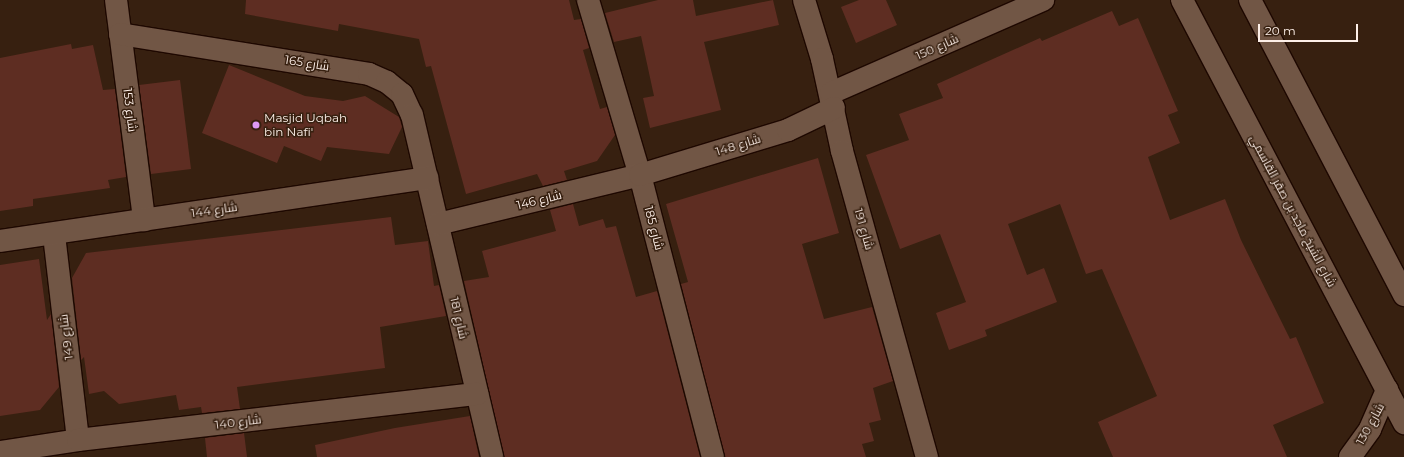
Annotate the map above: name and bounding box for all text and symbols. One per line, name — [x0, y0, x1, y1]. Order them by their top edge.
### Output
scale bar — [1260, 16, 1360, 42]
text: 20 m — [1265, 23, 1296, 38]
street label: شارع 150 — [913, 31, 961, 63]
street label: شارع 165 — [284, 52, 330, 74]
street label: شارع 153 — [120, 87, 140, 133]
place label: Masjid Uqbah bin Nafi' — [264, 111, 347, 139]
marker: Masjid Uqbah bin Nafi' — [251, 120, 261, 130]
street label: شارع 148 — [714, 131, 762, 159]
street label: شارع الشيخ ماجد بن صقر القاسمي — [1247, 132, 1339, 290]
street label: شارع 146 — [515, 187, 563, 213]
street label: شارع 144 — [190, 200, 238, 220]
street label: شارع 185 — [641, 204, 667, 252]
street label: شارع 191 — [851, 207, 877, 251]
street label: شارع 181 — [447, 296, 471, 340]
street label: شارع 149 — [56, 313, 76, 361]
street label: شارع 130 — [1353, 401, 1387, 447]
street label: شارع 140 — [214, 412, 262, 432]

